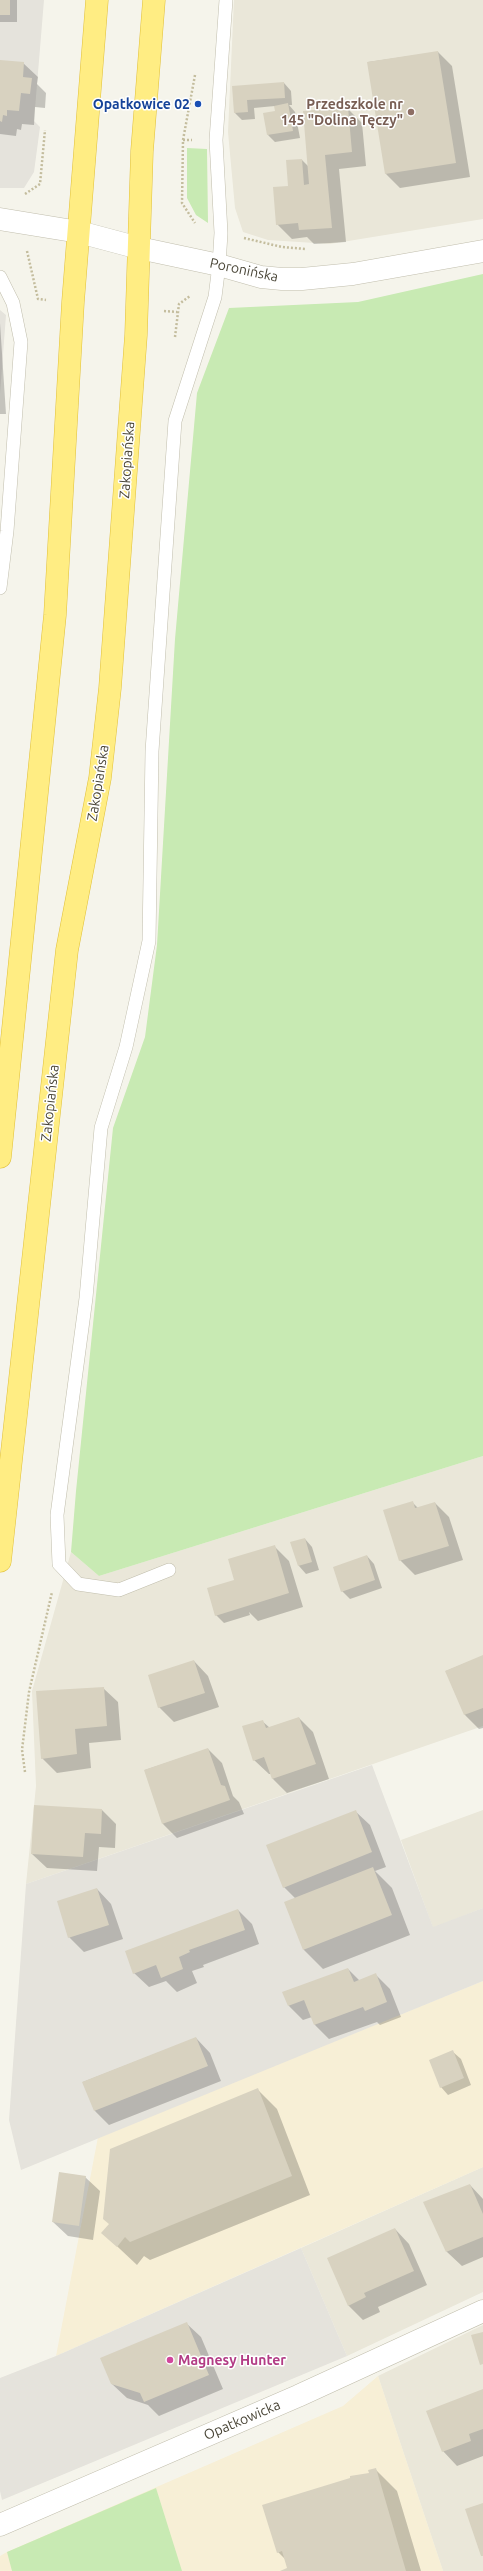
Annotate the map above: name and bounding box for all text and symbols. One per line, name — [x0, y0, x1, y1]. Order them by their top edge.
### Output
place label: Opatkowice 02 — [93, 96, 190, 112]
place label: Przedszkole nr 145 "Dolina Tęczy" — [281, 96, 403, 128]
marker: Opatkowice 02 — [193, 99, 203, 109]
marker: Przedszkole nr 145 "Dolina Tęczy" — [406, 107, 416, 117]
street label: Poronińska — [208, 255, 280, 285]
street label: Zakopiańska — [116, 421, 138, 499]
street label: Zakopiańska — [84, 744, 112, 822]
street label: Zakopiańska — [38, 1064, 62, 1142]
place label: Magnesy Hunter — [178, 2352, 286, 2368]
marker: Magnesy Hunter — [165, 2355, 175, 2365]
street label: Opatkowicka — [201, 2396, 283, 2444]

